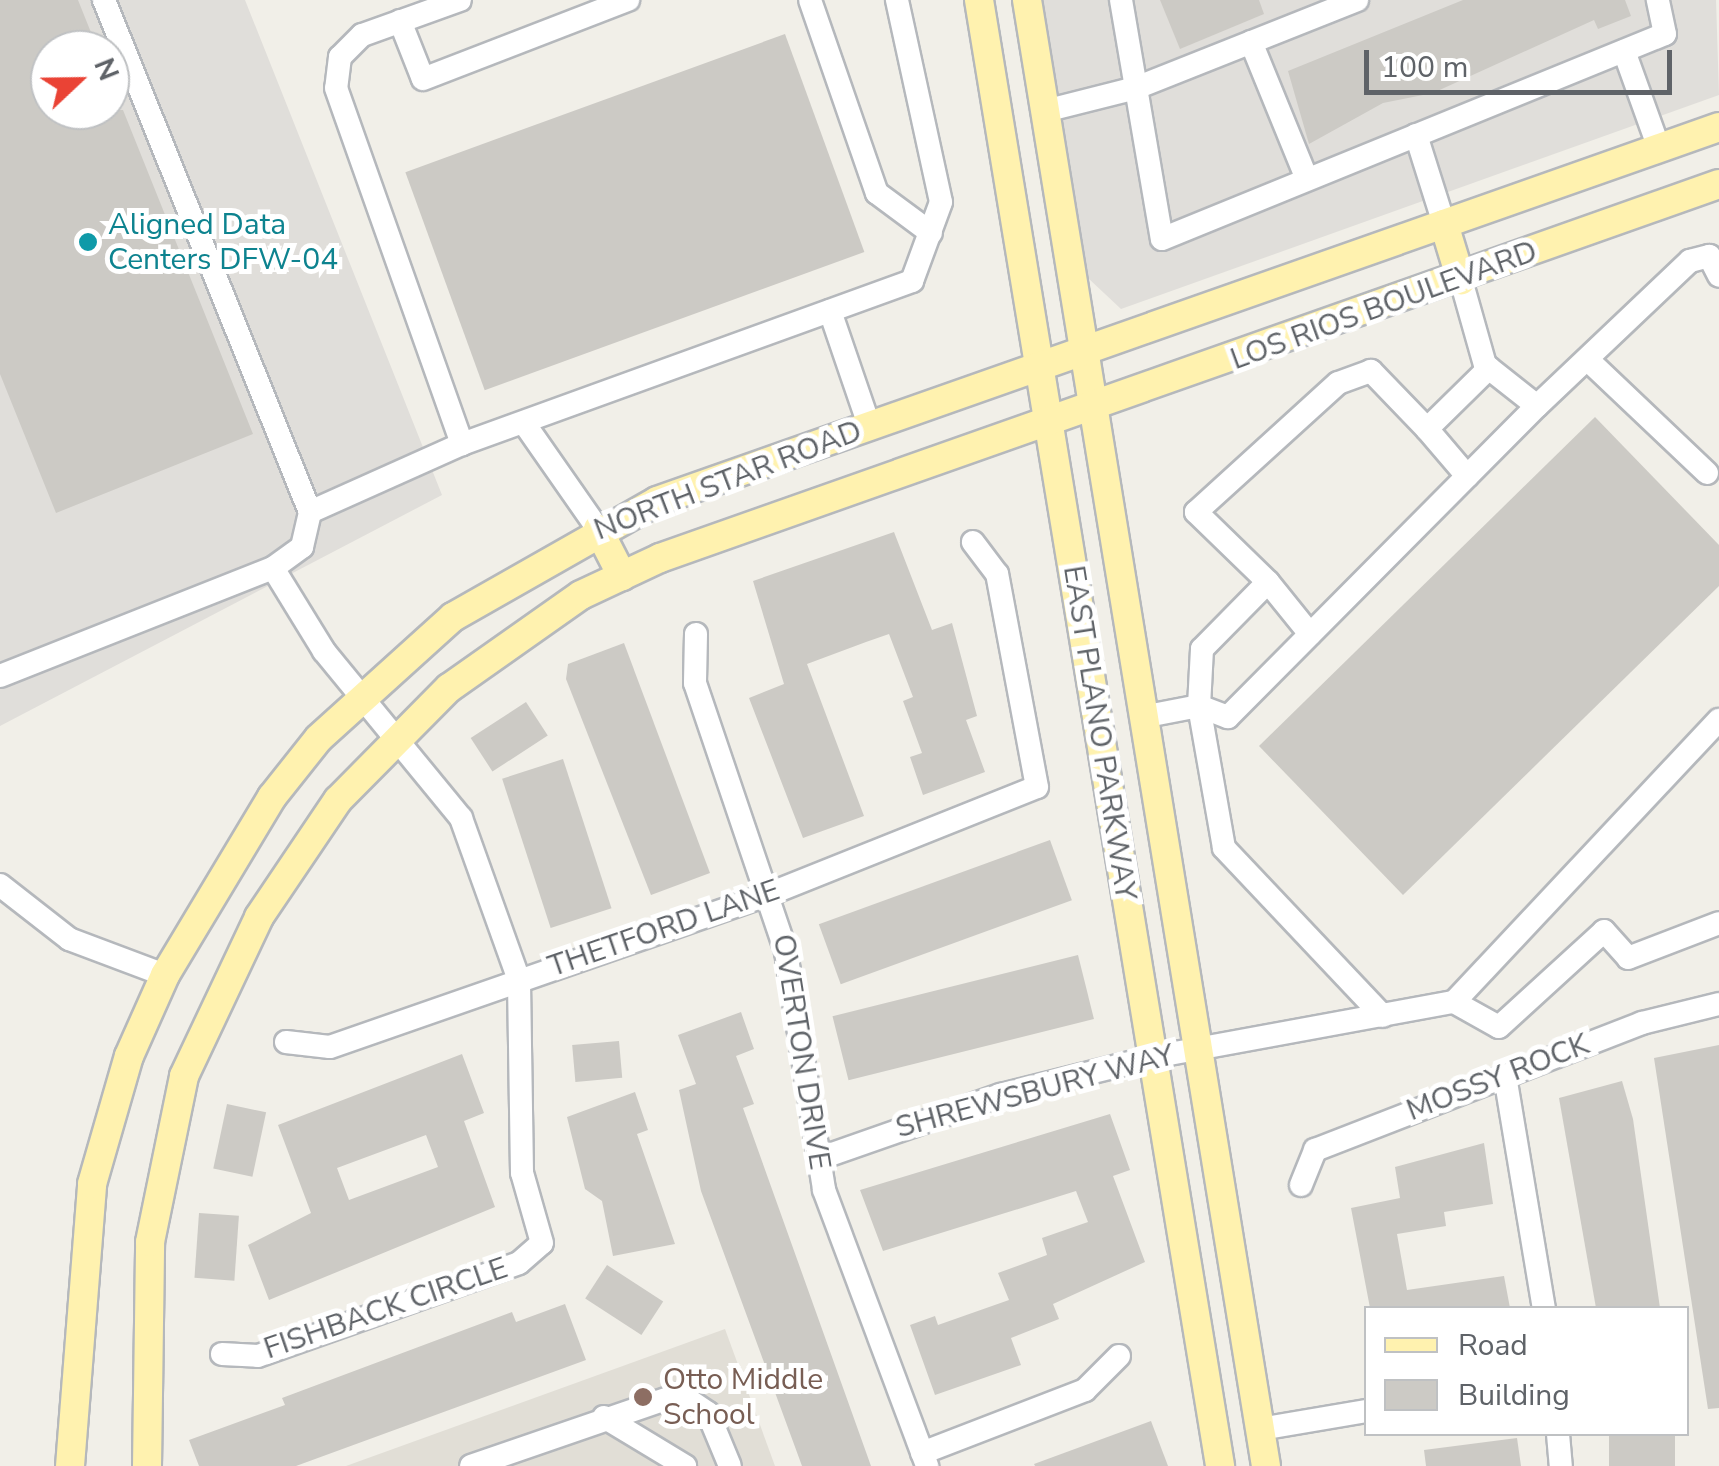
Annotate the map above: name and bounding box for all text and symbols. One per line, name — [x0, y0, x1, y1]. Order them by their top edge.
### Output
north arrow — [30, 30, 130, 130]
scale bar — [1369, 30, 1676, 92]
text: 100 m — [1381, 47, 1468, 88]
text: N — [84, 53, 127, 86]
place label: Aligned Data Centers DFW-04 — [108, 207, 338, 278]
marker: Aligned Data Centers DFW-04 — [77, 231, 99, 253]
street label: LOS RIOS BOULEVARD — [1226, 234, 1542, 378]
street label: NORTH STAR ROAD — [589, 413, 867, 549]
street label: EAST PLANO PARKWAY — [1055, 563, 1143, 903]
street label: THETFORD LANE — [544, 873, 784, 985]
street label: OVERTON DRIVE — [765, 932, 837, 1172]
street label: MOSSY ROCK — [1402, 1027, 1594, 1129]
street label: SHREWSBURY WAY — [892, 1038, 1178, 1146]
street label: FISHBACK CIRCLE — [259, 1250, 513, 1368]
legend — [1364, 1306, 1689, 1436]
text: Road — [1458, 1325, 1528, 1366]
place label: Otto Middle School — [663, 1362, 823, 1432]
text: Building — [1458, 1375, 1570, 1416]
marker: Otto Middle School — [632, 1386, 654, 1408]

